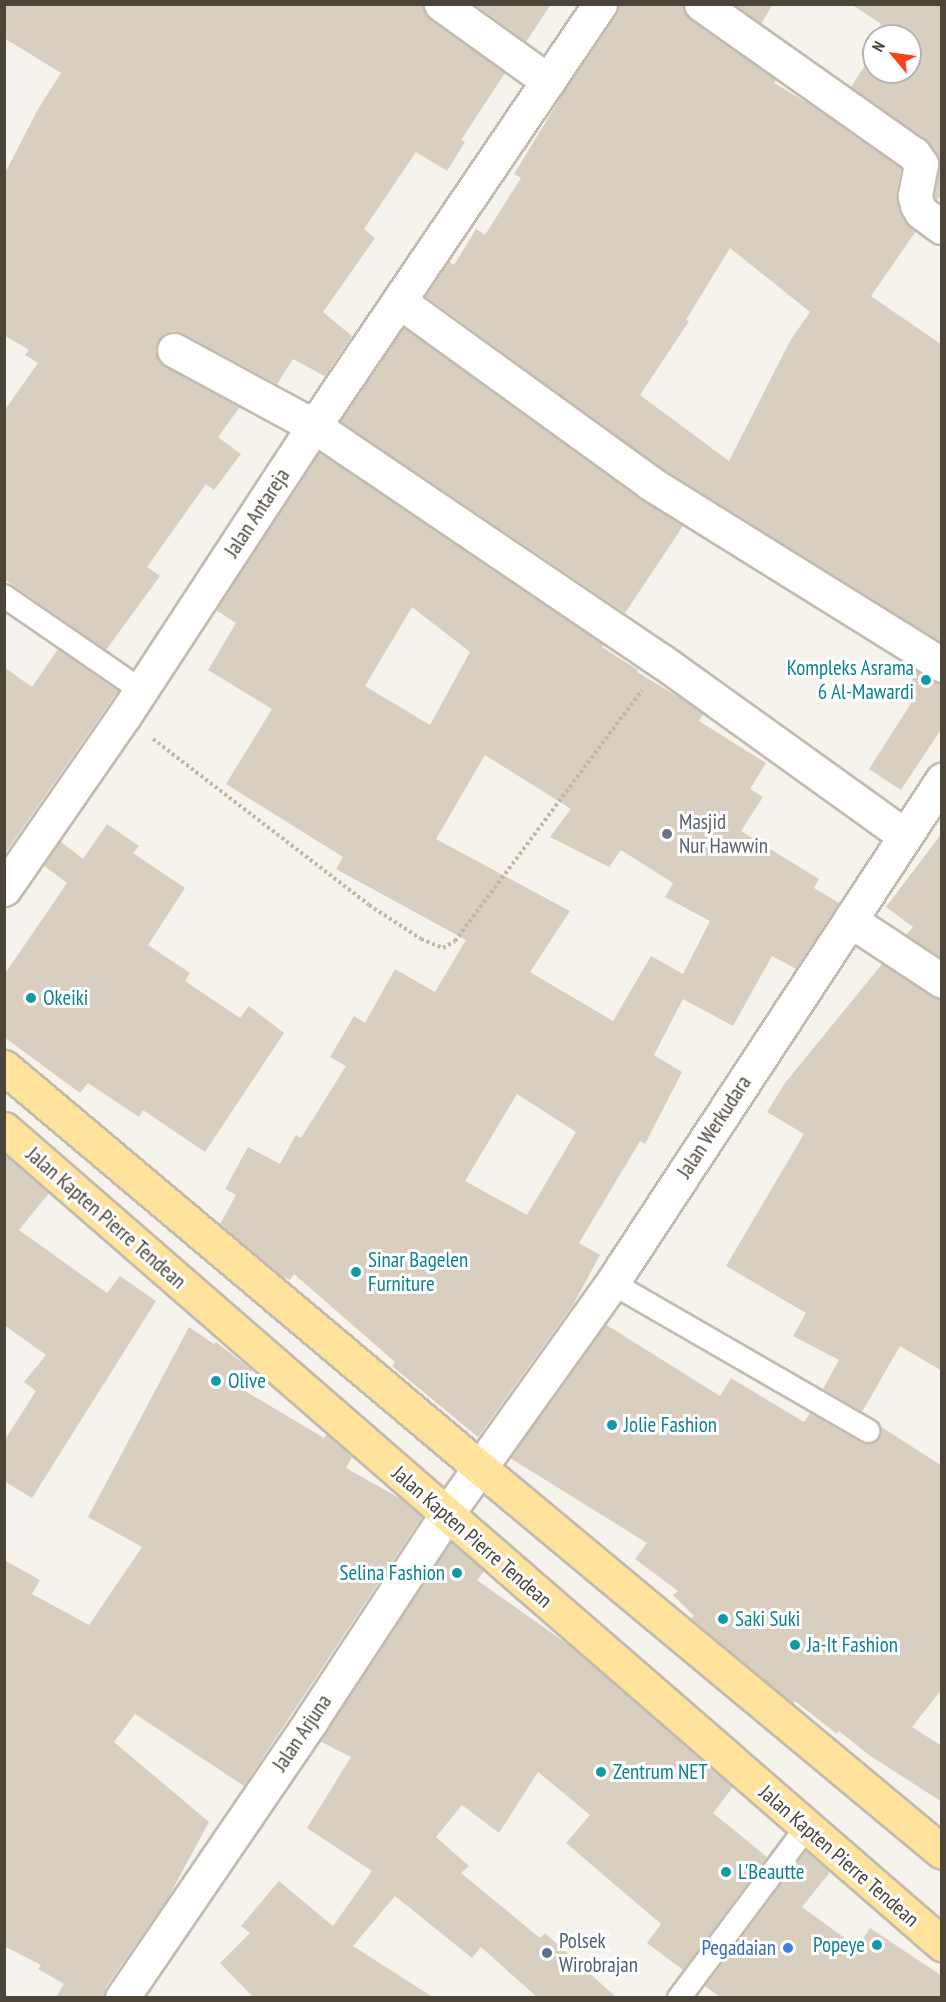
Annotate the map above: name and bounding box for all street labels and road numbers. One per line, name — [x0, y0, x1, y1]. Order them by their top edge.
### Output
street label: Jalan Antareja — [219, 464, 295, 562]
street label: Jalan Werkudara — [672, 1071, 756, 1183]
street label: Jalan Kapten Pierre Tendean — [21, 1142, 191, 1294]
street label: Jalan Kapten Pierre Tendean — [387, 1461, 557, 1613]
street label: Jalan Arjuna — [267, 1690, 337, 1776]
street label: Jalan Kapten Pierre Tendean — [754, 1780, 924, 1932]

